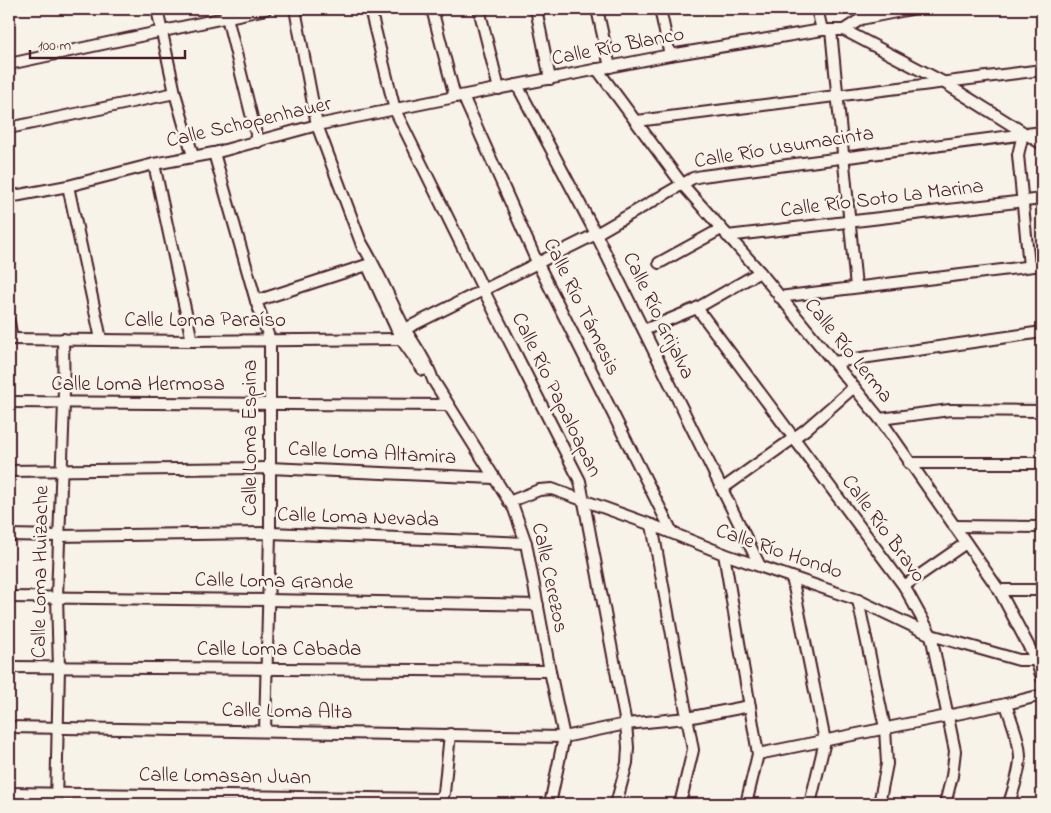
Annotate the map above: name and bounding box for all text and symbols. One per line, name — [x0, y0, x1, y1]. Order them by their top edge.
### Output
street label: Calle Río Blanco — [549, 19, 687, 75]
scale bar — [30, 28, 185, 60]
text: 100 m — [38, 35, 71, 57]
street label: Calle Schopenhauer — [163, 89, 335, 157]
street label: Calle Río Usumacinta — [692, 119, 876, 177]
street label: Calle Río Soto La Marina — [779, 172, 985, 226]
street label: Calle Río Támesis — [535, 233, 627, 381]
street label: Calle Río Grijalva — [614, 247, 702, 385]
street label: Calle Río Lerma — [796, 292, 900, 410]
street label: Calle Loma Paraíso — [124, 306, 286, 336]
street label: Calle Río Papaloapan — [503, 308, 609, 482]
street label: Calle Loma Espina — [236, 360, 266, 516]
street label: Calle Loma Hermosa — [51, 370, 225, 400]
street label: Calle Loma Altamira — [287, 435, 457, 473]
street label: Calle Río Bravo — [833, 469, 933, 589]
street label: Calle Loma Huizache — [24, 485, 58, 659]
street label: Calle Loma Nevada — [276, 500, 440, 536]
street label: Calle Río Hondo — [712, 516, 847, 588]
street label: Calle Cerezos — [523, 520, 575, 636]
street label: Calle Loma Grande — [194, 566, 354, 598]
street label: Calle Loma Cabada — [197, 635, 361, 665]
street label: Calle Loma Alta — [221, 696, 353, 728]
street label: Calle Lomasan Juan — [139, 760, 311, 794]

